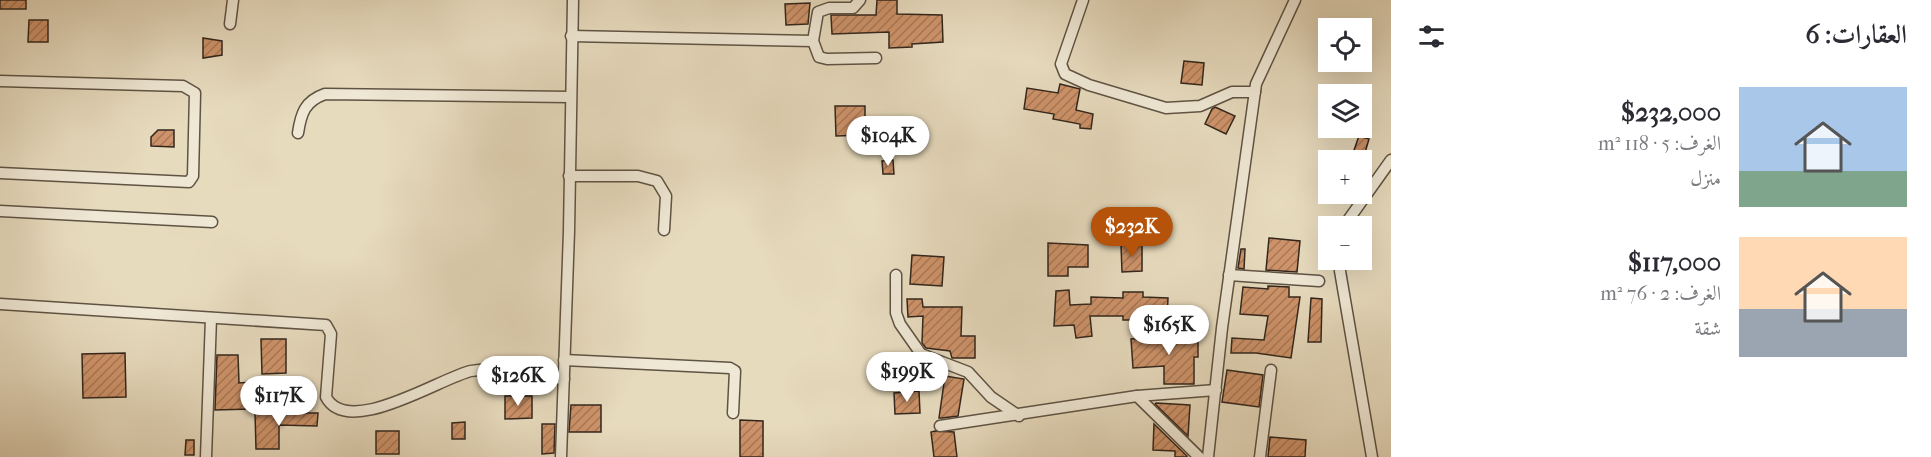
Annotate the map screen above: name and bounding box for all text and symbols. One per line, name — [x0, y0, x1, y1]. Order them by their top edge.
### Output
map controls — [1318, 18, 1372, 270]
button: locate — [1318, 18, 1372, 72]
text: العقارات: 6 — [1805, 19, 1907, 50]
icon: filters — [1415, 20, 1448, 53]
button: layers — [1318, 84, 1372, 138]
text: $232,000 — [1621, 97, 1721, 128]
icon: home — [1787, 111, 1859, 183]
pin: $104K — [846, 116, 930, 167]
text: $104K — [860, 124, 916, 147]
text: الغرف: 5 · 118 m² — [1598, 132, 1721, 155]
button: + — [1318, 150, 1372, 204]
text: منزل — [1690, 167, 1721, 190]
pin: $232K — [1090, 207, 1174, 258]
text: $232K — [1105, 215, 1159, 238]
button: − — [1318, 216, 1372, 270]
text: $117,000 — [1628, 247, 1721, 278]
icon: home — [1787, 261, 1859, 333]
text: الغرف: 2 · 76 m² — [1600, 282, 1721, 305]
pin: $165K — [1127, 305, 1211, 356]
text: $165K — [1143, 313, 1195, 336]
text: شقة — [1695, 317, 1721, 340]
pin: $199K — [865, 352, 949, 403]
pin: $126K — [476, 356, 560, 407]
text: $199K — [880, 360, 934, 383]
text: $126K — [491, 364, 545, 387]
pin: $117K — [237, 376, 321, 427]
text: $117K — [254, 384, 304, 407]

